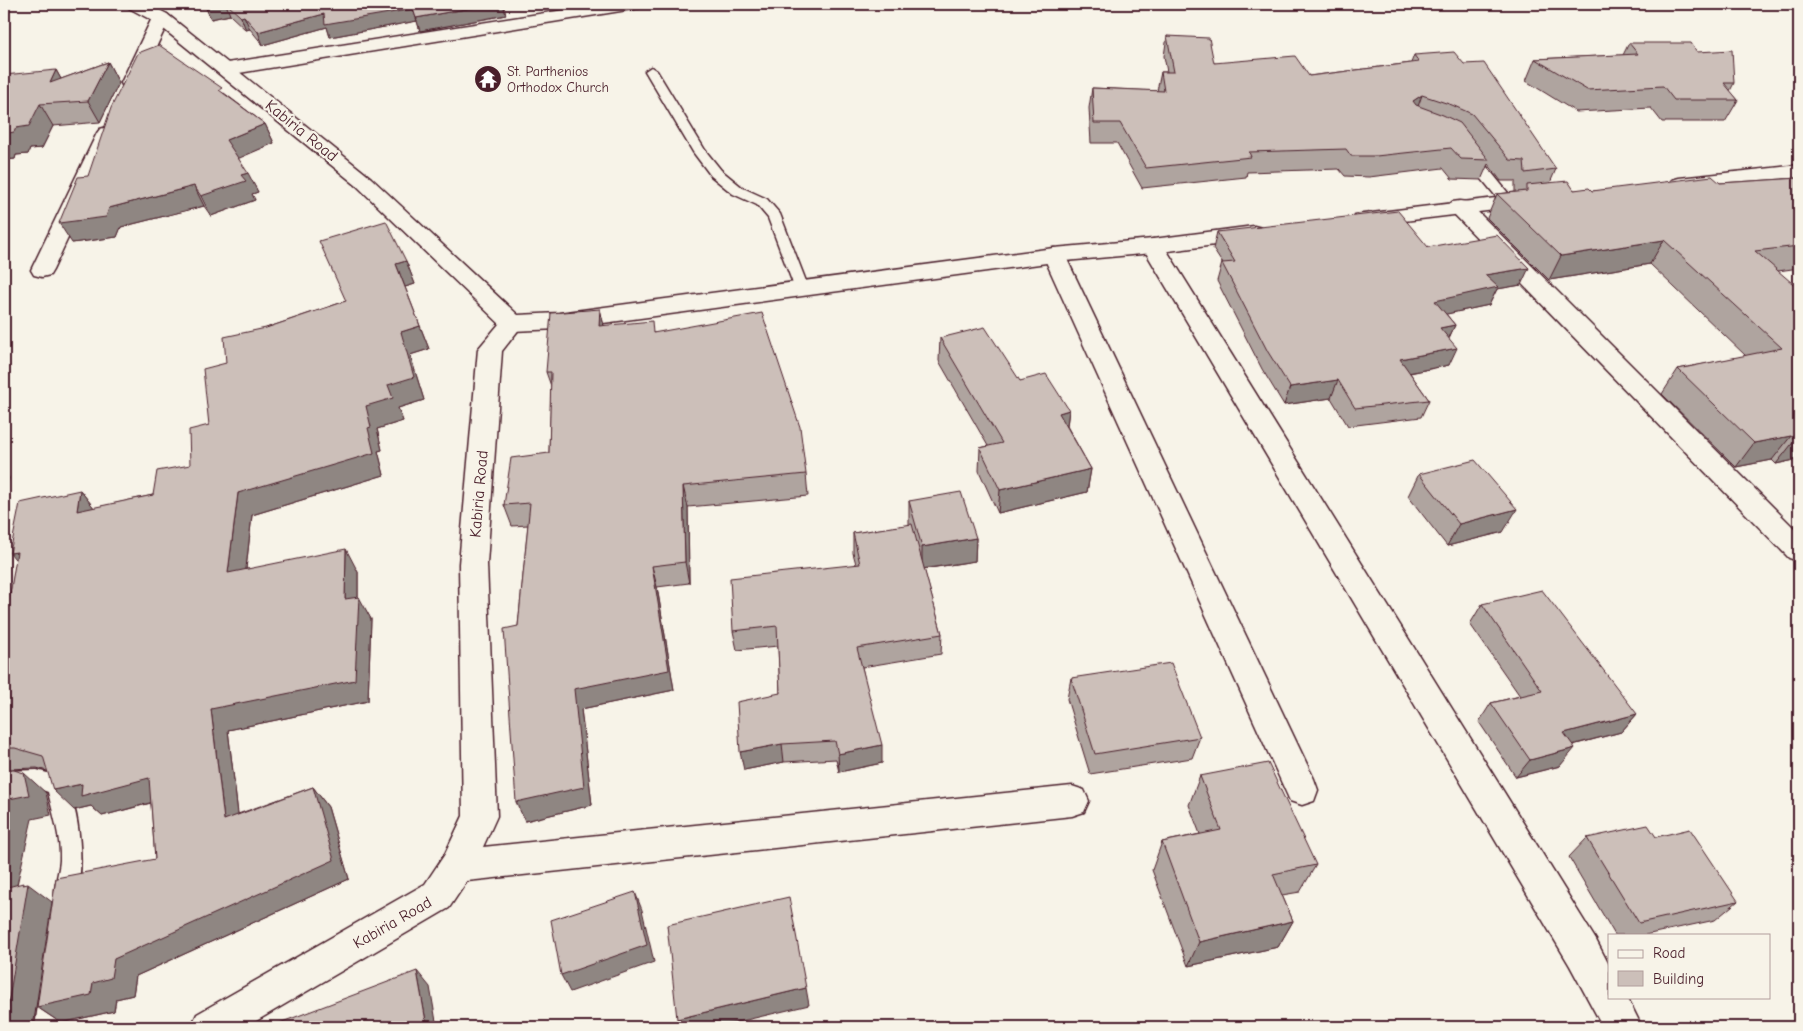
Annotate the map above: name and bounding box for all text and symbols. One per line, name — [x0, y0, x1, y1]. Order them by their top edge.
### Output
place label: St. Parthenios Orthodox Church — [507, 63, 609, 96]
temple icon: St. Parthenios Orthodox Church — [473, 64, 503, 94]
street label: Kabiria Road — [262, 96, 341, 165]
street label: Kabiria Road — [466, 450, 492, 538]
street label: Kabiria Road — [350, 893, 435, 953]
legend — [1608, 934, 1770, 998]
text: Road — [1653, 944, 1685, 962]
text: Building — [1653, 970, 1704, 988]

